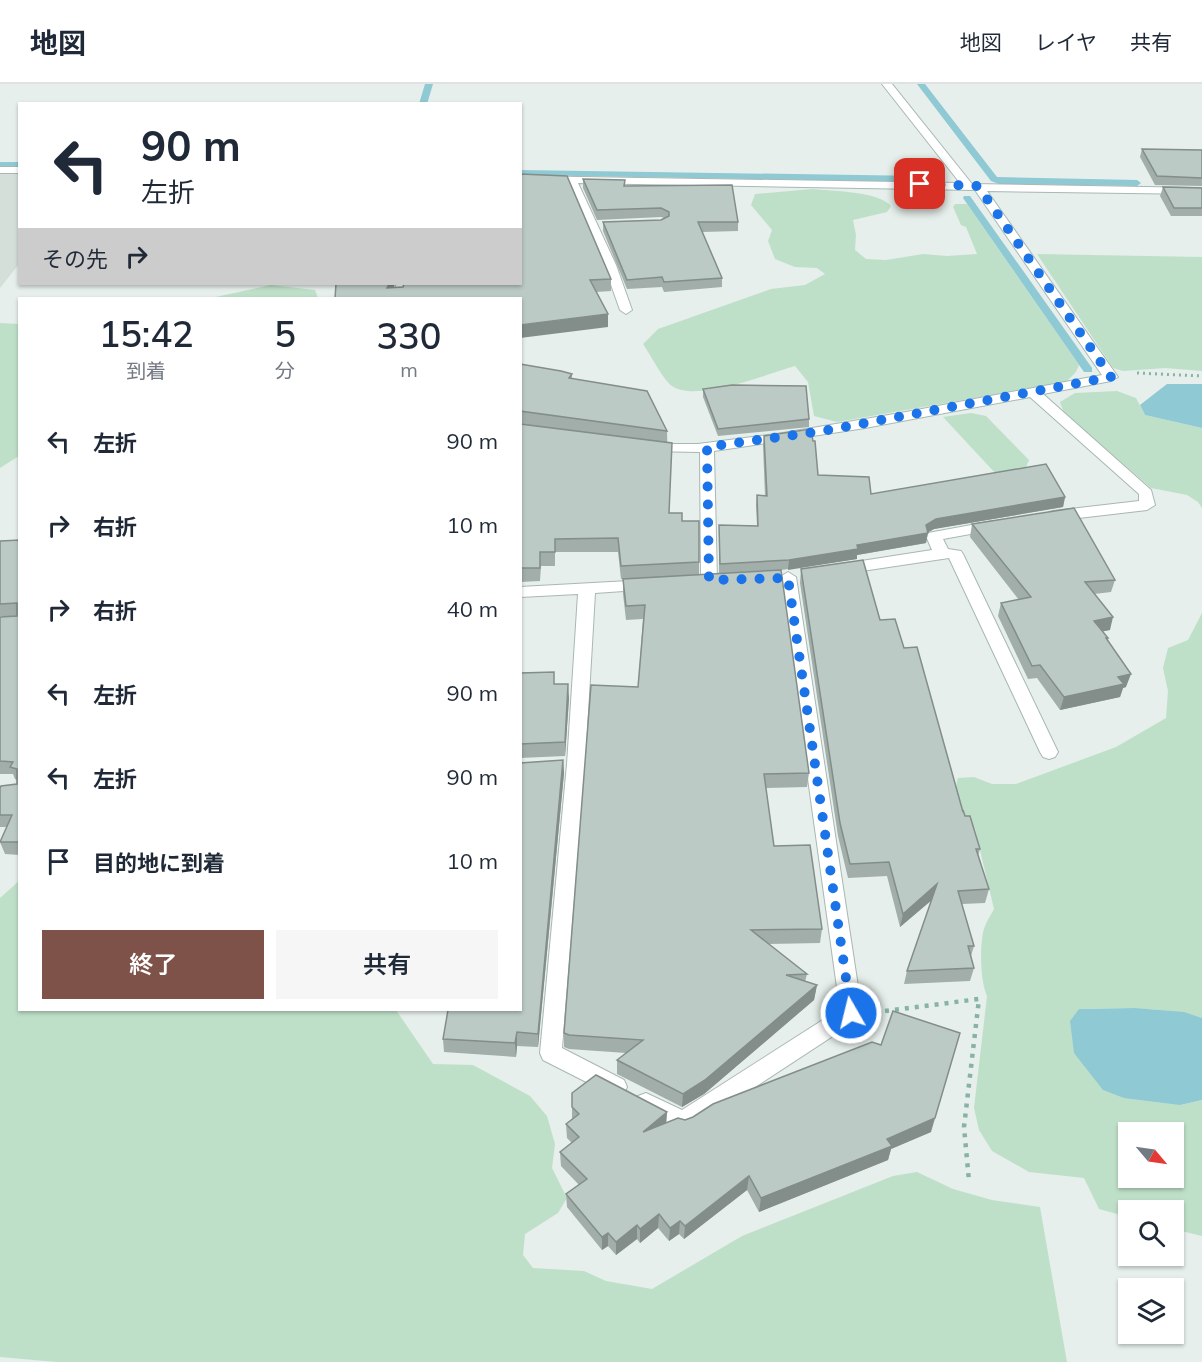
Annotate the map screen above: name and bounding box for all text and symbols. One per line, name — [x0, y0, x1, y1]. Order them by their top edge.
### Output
text: 地図 — [30, 25, 86, 60]
text: 地図 — [960, 29, 1002, 55]
text: レイヤ — [1035, 29, 1097, 55]
text: 共有 — [1130, 29, 1172, 55]
text: 90 m — [141, 119, 241, 172]
icon: left — [42, 126, 120, 204]
pin — [894, 158, 945, 209]
icon: arrive — [903, 167, 936, 200]
text: 左折 — [141, 175, 195, 209]
icon: right — [120, 240, 153, 273]
text: その先 — [42, 245, 108, 273]
text: 15:42 — [99, 311, 194, 356]
text: 5 — [274, 311, 296, 356]
text: 330 — [377, 313, 441, 358]
text: m — [400, 357, 418, 382]
text: 到着 — [126, 358, 166, 383]
text: 分 — [275, 358, 295, 383]
icon: left — [42, 425, 75, 458]
text: 90 m — [447, 427, 498, 455]
text: 左折 — [93, 429, 137, 457]
icon: right — [42, 509, 75, 542]
text: 10 m — [447, 511, 498, 539]
text: 右折 — [93, 513, 137, 541]
icon: right — [42, 593, 75, 626]
text: 40 m — [447, 595, 498, 623]
text: 右折 — [93, 597, 137, 625]
icon: left — [42, 677, 75, 710]
text: 90 m — [447, 679, 498, 707]
text: 左折 — [93, 681, 137, 709]
icon: left — [42, 761, 75, 794]
text: 90 m — [447, 763, 498, 791]
text: 左折 — [93, 765, 137, 793]
icon: arrive — [42, 845, 75, 878]
text: 10 m — [447, 847, 498, 875]
text: 目的地に到着 — [93, 849, 225, 877]
button: 終了 — [42, 930, 264, 999]
button: 共有 — [276, 930, 498, 999]
position arrow — [819, 981, 883, 1045]
north arrow — [1118, 1122, 1184, 1188]
map controls — [1118, 1122, 1184, 1344]
button: search — [1118, 1200, 1184, 1266]
button: layers — [1118, 1278, 1184, 1344]

